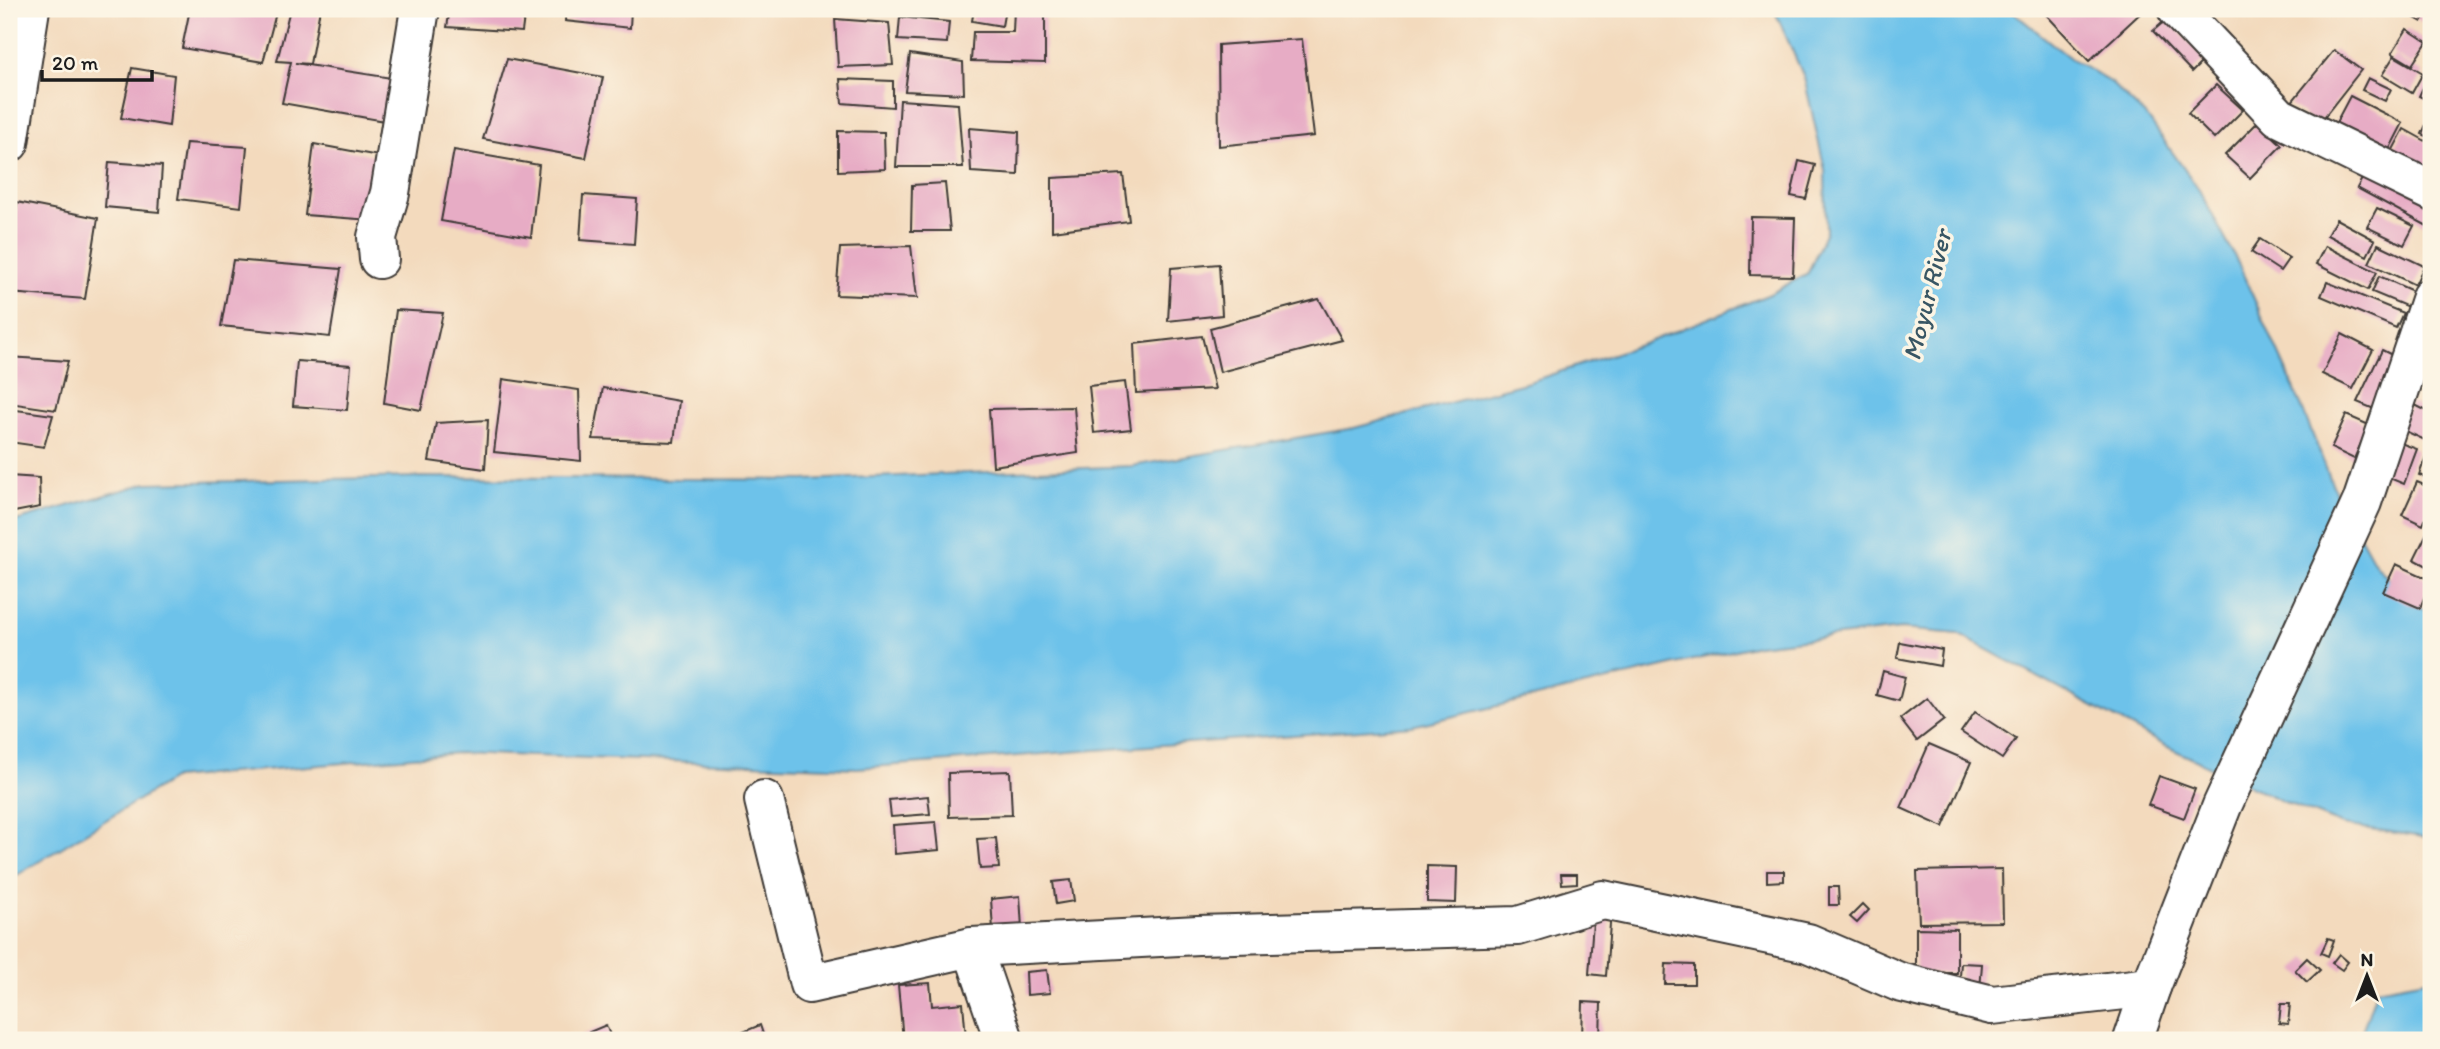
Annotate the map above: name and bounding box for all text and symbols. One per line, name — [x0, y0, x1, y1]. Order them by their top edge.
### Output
scale bar — [42, 38, 152, 82]
text: 20 m — [52, 50, 99, 75]
water label: Moyur River — [1895, 224, 1959, 364]
north arrow — [2332, 940, 2402, 1010]
text: N — [2361, 948, 2373, 971]

